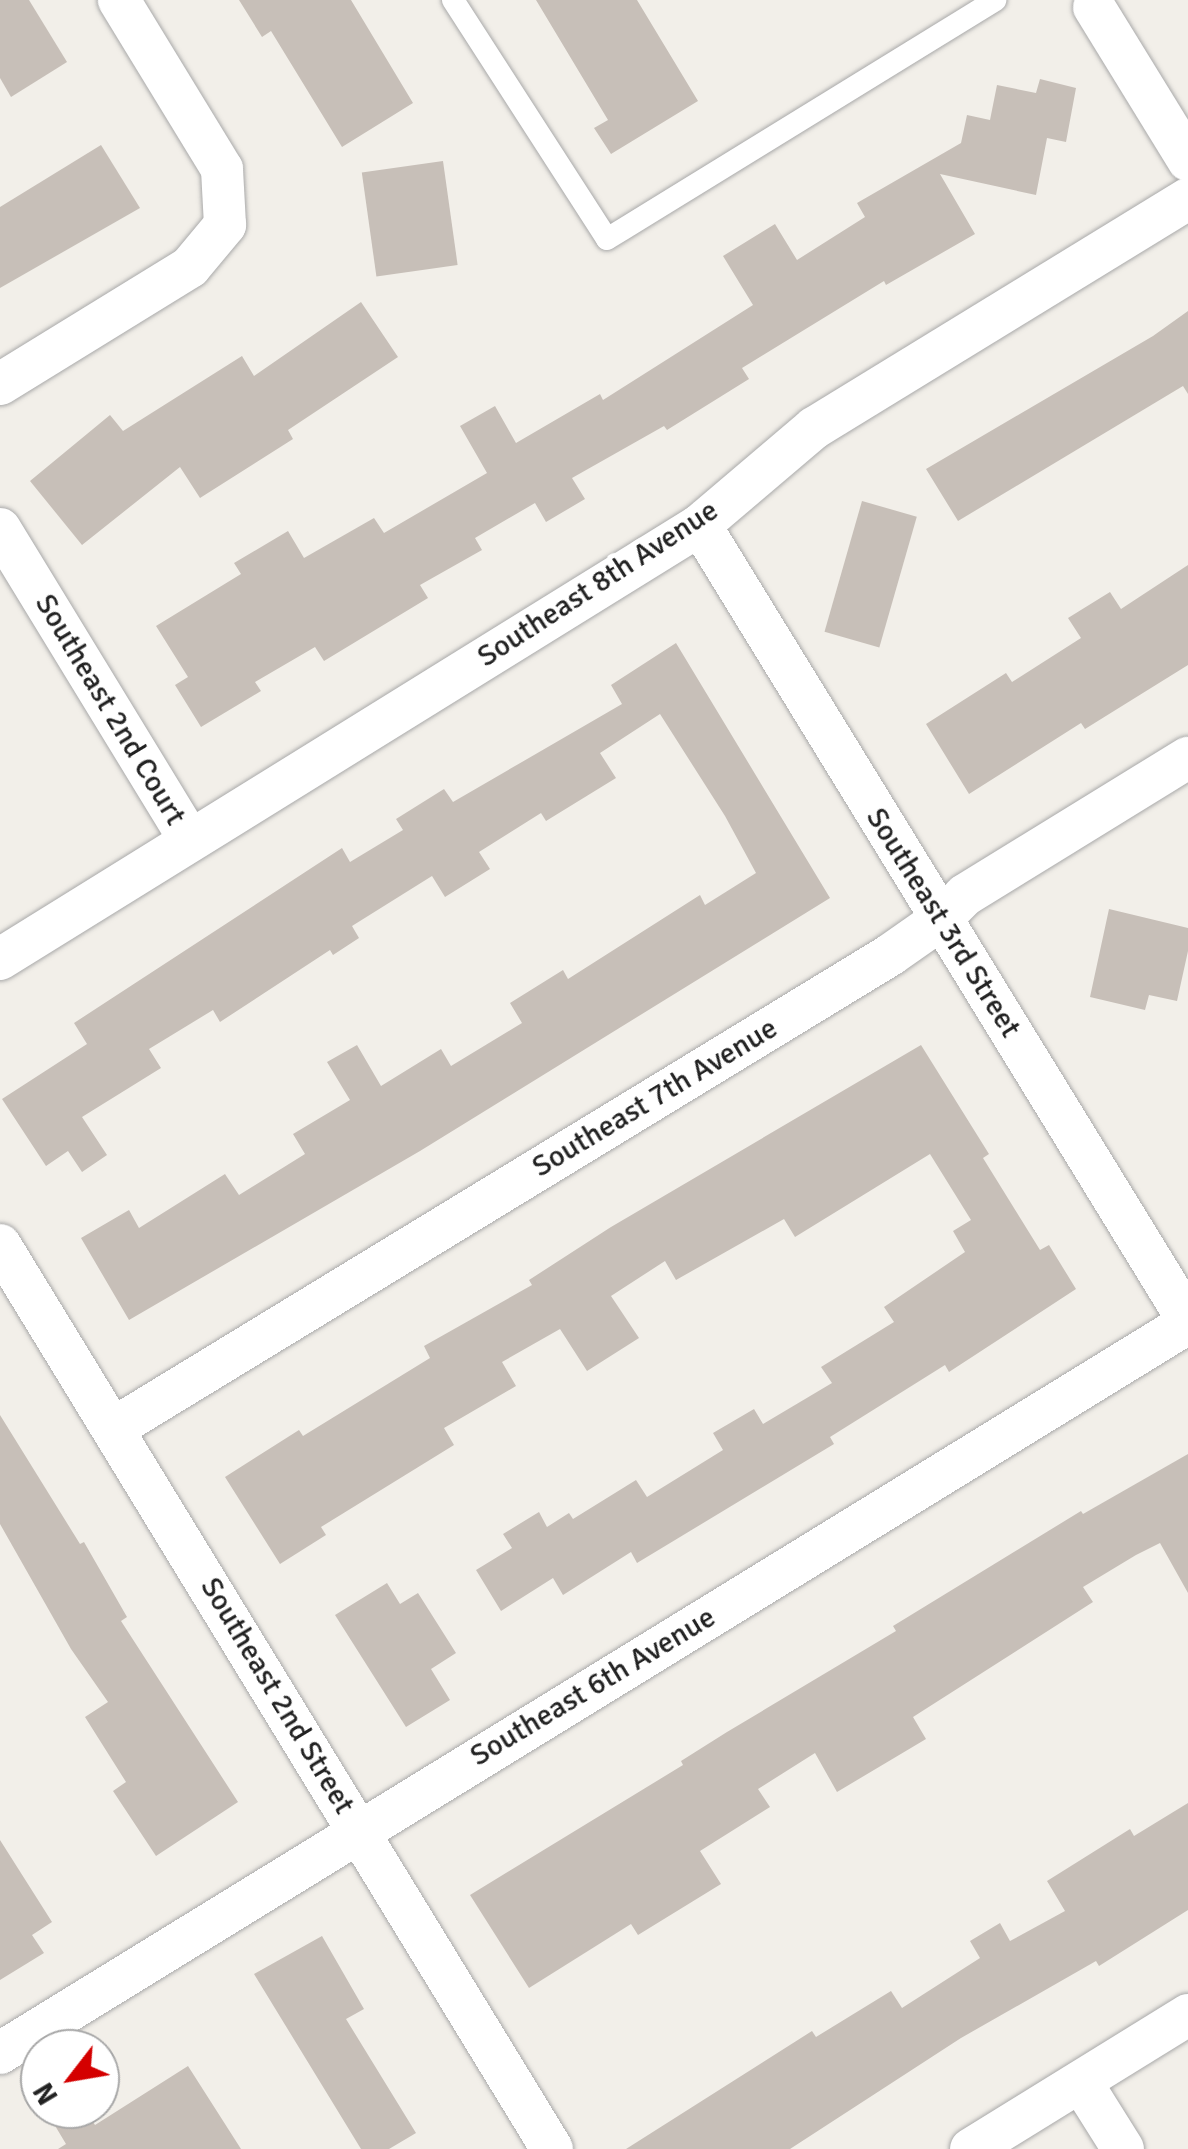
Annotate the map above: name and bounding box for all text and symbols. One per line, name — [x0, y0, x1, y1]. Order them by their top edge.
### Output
street label: Southeast 8th Avenue — [471, 493, 725, 675]
street label: Southeast 2nd Court — [27, 588, 193, 832]
street label: Southeast 3rd Street — [858, 802, 1028, 1044]
street label: Southeast 7th Avenue — [526, 1011, 784, 1185]
street label: Southeast 2nd Street — [192, 1571, 362, 1821]
street label: Southeast 6th Avenue — [464, 1600, 722, 1774]
north arrow — [20, 2029, 120, 2129]
text: N — [26, 2076, 66, 2111]

